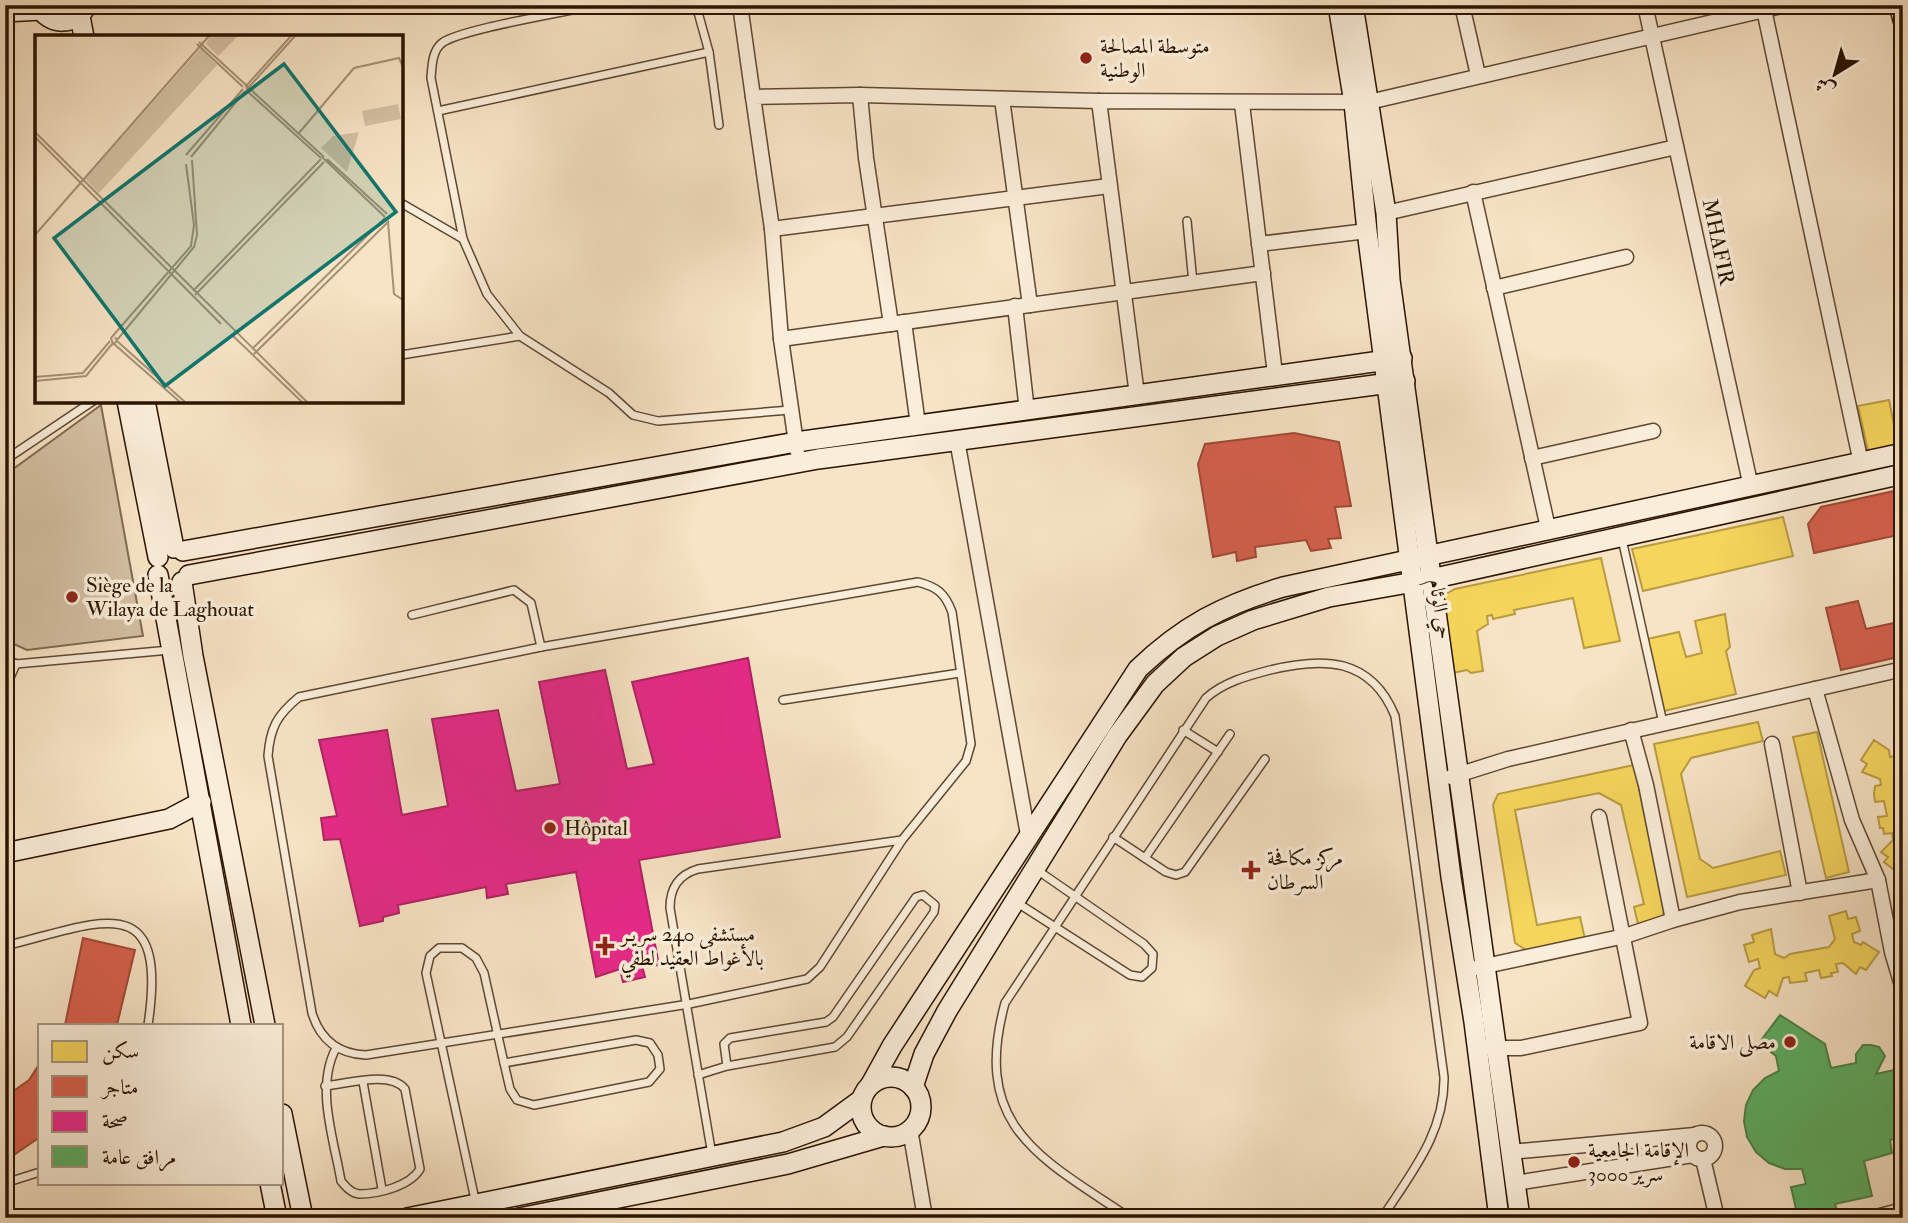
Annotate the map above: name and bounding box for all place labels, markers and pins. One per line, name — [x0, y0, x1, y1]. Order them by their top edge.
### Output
place label: متوسطة المصالحة الوطنية — [1100, 33, 1210, 84]
marker: متوسطة المصالحة الوطنية — [1078, 50, 1094, 66]
place label: Siège de la Wilaya de Laghouat — [85, 572, 254, 623]
marker: Siège de la Wilaya de Laghouat — [64, 589, 80, 605]
place label: Hôpital — [564, 815, 628, 842]
marker: Hôpital — [542, 820, 558, 836]
place label: مركز مكافحة السرطان — [1267, 845, 1343, 896]
marker: مركز مكافحة السرطان — [1241, 860, 1261, 880]
place label: مستشفى 240 سريـر بالأغواط العقيد لطفي — [619, 921, 764, 978]
marker: مستشفى 240 سريـر بالأغواط العقيد لطفي — [595, 936, 615, 956]
place label: مصلى الاقامة — [1689, 1029, 1776, 1058]
marker: مصلى الاقامة — [1782, 1034, 1798, 1050]
place label: الإقامة الجامعية 3000 سرير — [1588, 1137, 1689, 1188]
marker: الإقامة الجامعية 3000 سرير — [1566, 1154, 1582, 1170]

